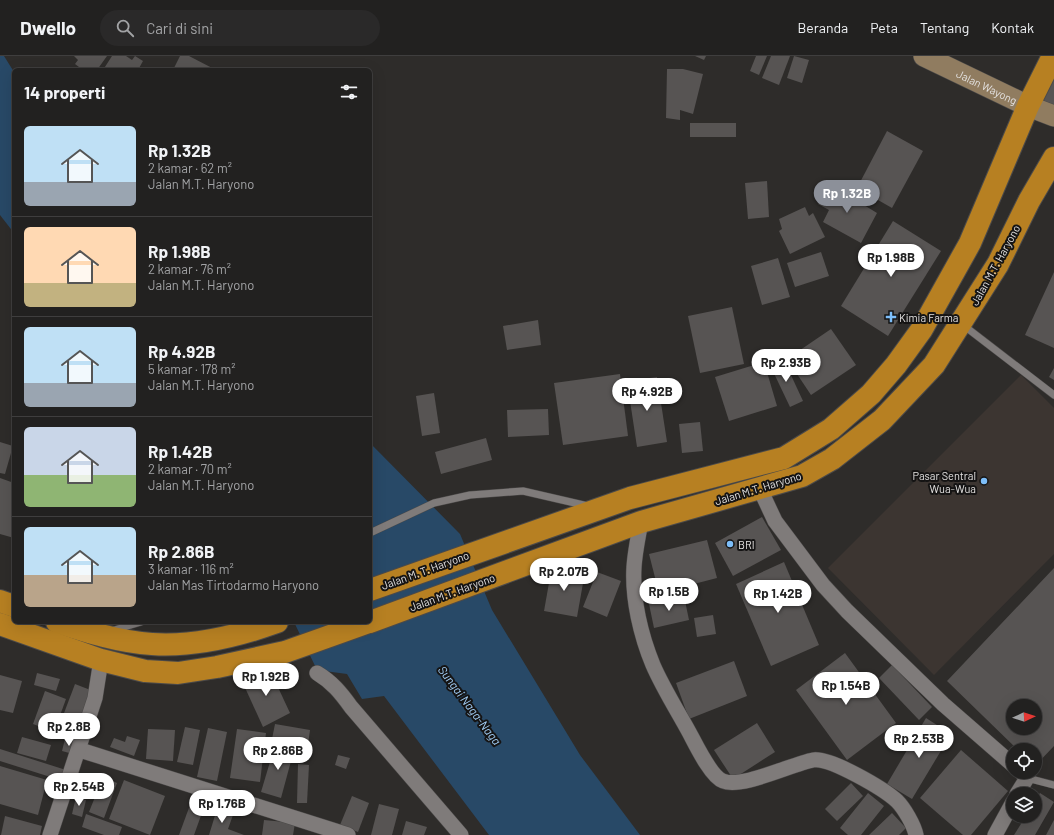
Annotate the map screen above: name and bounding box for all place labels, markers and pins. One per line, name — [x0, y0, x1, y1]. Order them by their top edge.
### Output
pin: Rp 1.32B — [806, 180, 888, 214]
pin: Rp 1.98B — [850, 244, 932, 278]
place label: Kimia Farma — [899, 311, 959, 324]
marker: Kimia Farma — [886, 312, 896, 322]
pin: Rp 2.93B — [745, 349, 827, 383]
pin: Rp 4.92B — [606, 378, 688, 412]
place label: Pasar Sentral Wua-Wua — [912, 469, 976, 495]
marker: Pasar Sentral Wua-Wua — [979, 476, 989, 486]
place label: BRI — [738, 538, 754, 551]
marker: BRI — [725, 539, 735, 549]
pin: Rp 2.07B — [523, 558, 605, 592]
pin: Rp 1.5B — [632, 578, 706, 612]
pin: Rp 1.42B — [737, 580, 819, 614]
pin: Rp 1.92B — [225, 663, 307, 697]
pin: Rp 1.54B — [805, 672, 887, 706]
pin: Rp 2.8B — [32, 713, 106, 747]
pin: Rp 2.53B — [878, 725, 960, 759]
pin: Rp 2.86B — [237, 737, 319, 771]
pin: Rp 2.54B — [38, 773, 120, 807]
pin: Rp 1.76B — [181, 790, 263, 824]

